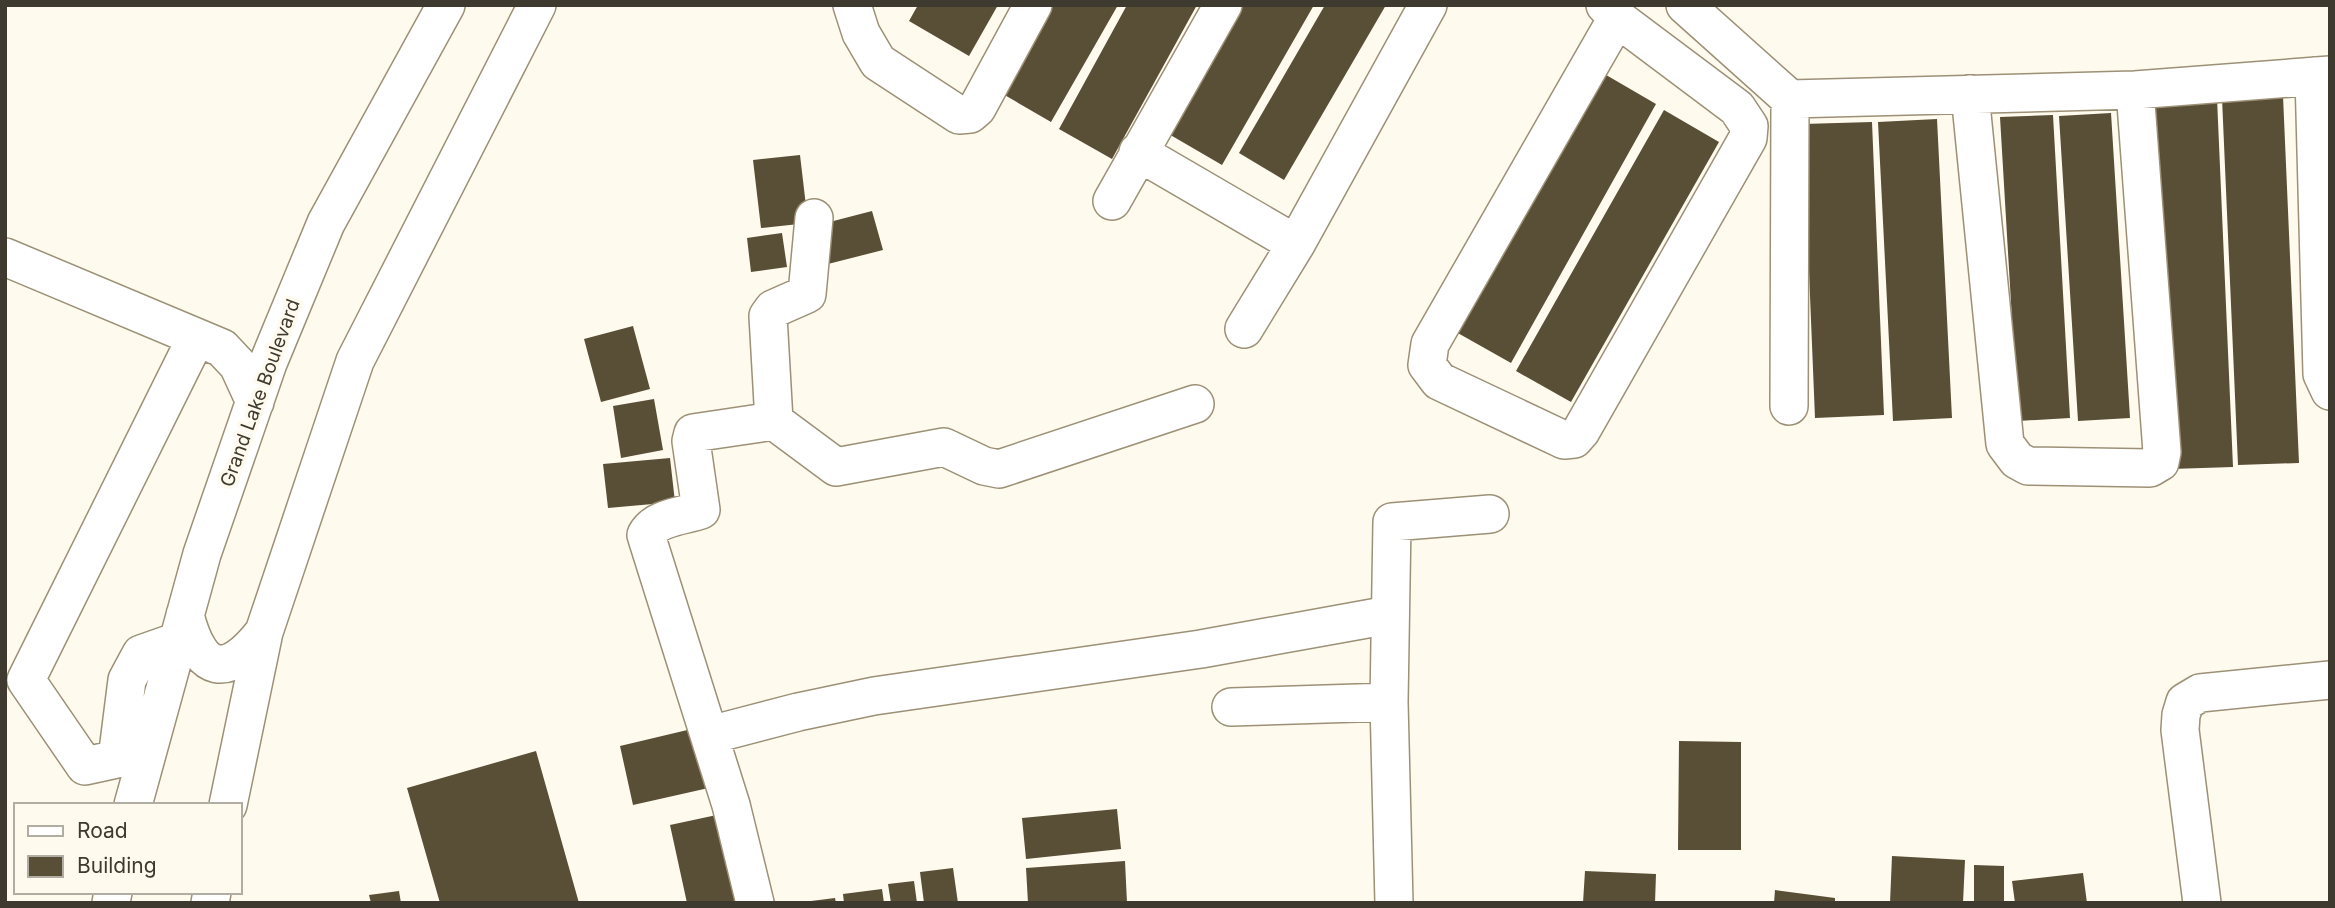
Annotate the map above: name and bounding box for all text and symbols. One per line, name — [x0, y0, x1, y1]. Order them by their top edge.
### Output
street label: Grand Lake Boulevard — [215, 296, 305, 490]
legend — [14, 803, 242, 894]
text: Road — [77, 818, 128, 843]
text: Building — [77, 853, 157, 878]

